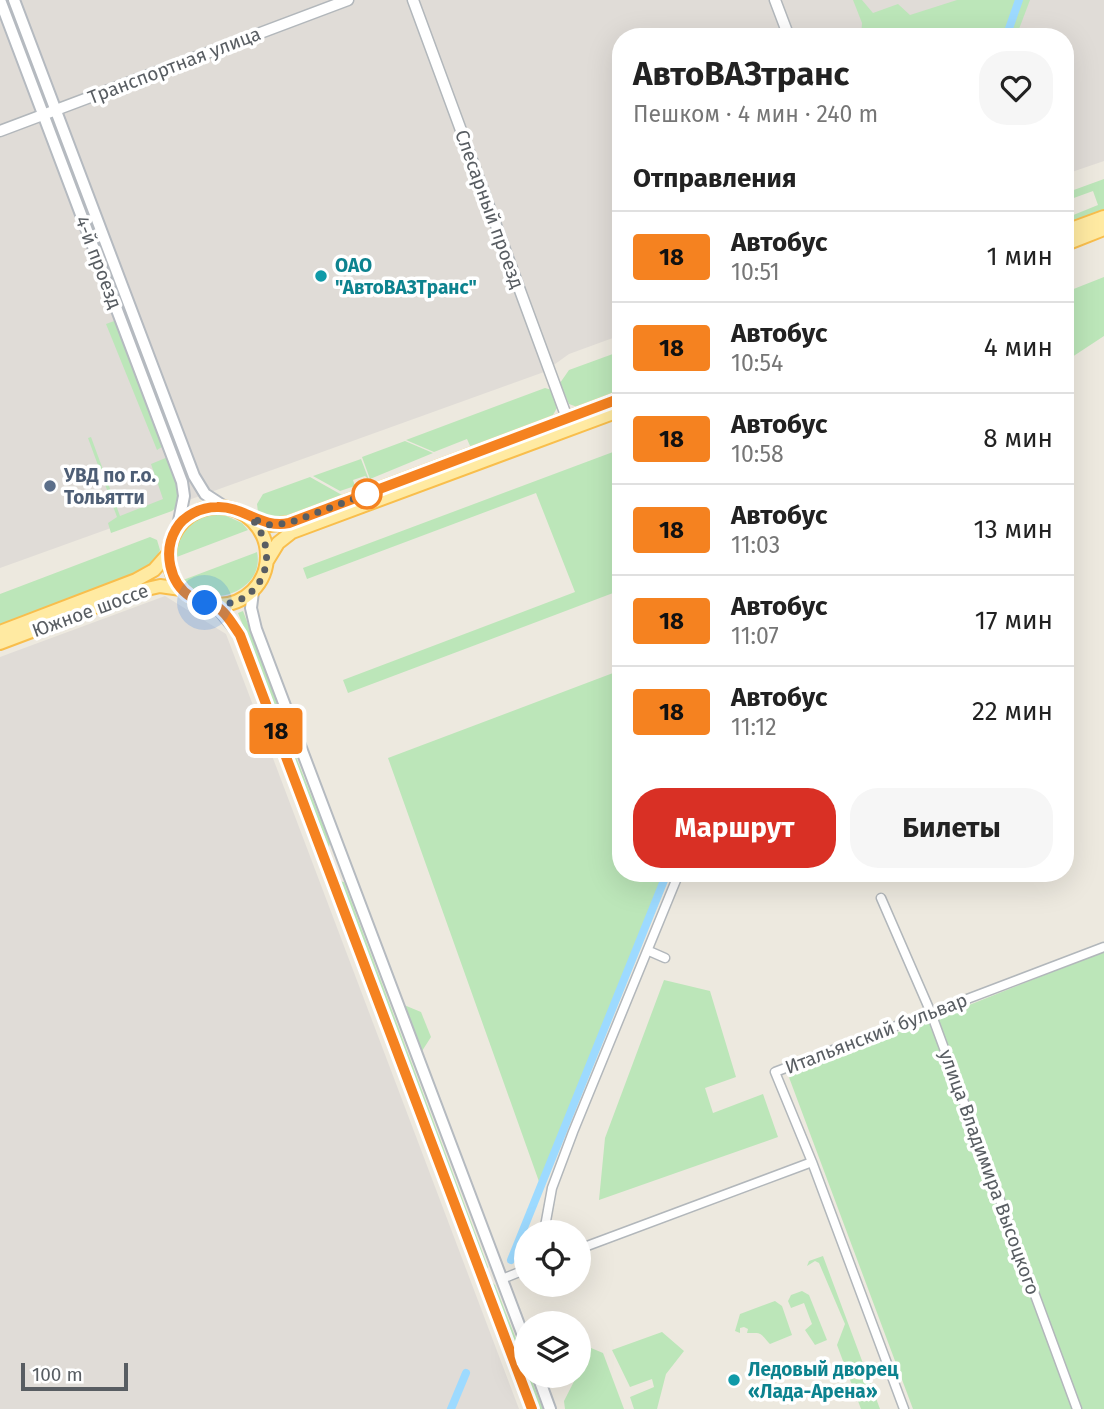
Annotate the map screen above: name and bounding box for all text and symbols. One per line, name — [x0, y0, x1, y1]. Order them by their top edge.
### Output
street label: Транспортная улица — [84, 22, 264, 109]
button: heart — [979, 51, 1053, 125]
text: АвтоВАЗтранс — [633, 54, 849, 94]
text: Пешком · 4 мин · 240 m — [633, 100, 878, 128]
street label: Слесарный проезд — [450, 127, 529, 292]
text: Отправления — [633, 163, 796, 194]
street label: 4-й проезд — [70, 213, 127, 312]
text: Автобус — [731, 227, 828, 258]
text: 1 мин — [986, 241, 1053, 272]
text: 18 — [659, 243, 684, 271]
place label: ОАО "АвтоВАЗТранс" — [335, 254, 477, 299]
text: 10:51 — [731, 258, 780, 286]
marker: ОАО "АвтоВАЗТранс" — [313, 268, 329, 284]
text: Автобус — [731, 318, 828, 349]
text: 4 мин — [984, 332, 1053, 363]
text: 18 — [659, 334, 684, 362]
text: 10:54 — [731, 349, 783, 377]
text: Автобус — [731, 409, 828, 440]
text: 8 мин — [983, 423, 1053, 454]
text: 18 — [659, 425, 684, 453]
text: 10:58 — [731, 440, 784, 468]
place label: УВД по г.о. Тольятти — [63, 464, 156, 509]
marker: УВД по г.о. Тольятти — [42, 478, 58, 494]
unlabelled marker — [352, 479, 382, 509]
text: Автобус — [731, 500, 828, 531]
text: 13 мин — [973, 514, 1053, 545]
text: 18 — [659, 516, 684, 544]
text: 11:03 — [731, 531, 780, 559]
street label: Южное шоссе — [29, 579, 152, 642]
your location — [187, 585, 222, 620]
text: Автобус — [731, 591, 828, 622]
text: 17 мин — [975, 605, 1053, 636]
text: 18 — [659, 607, 684, 635]
text: 11:07 — [731, 622, 779, 650]
text: Автобус — [731, 682, 828, 713]
text: 22 мин — [972, 696, 1053, 727]
text: 18 — [659, 698, 684, 726]
line badge: 18 — [244, 708, 308, 754]
text: 11:12 — [731, 713, 777, 741]
text: 18 — [263, 717, 289, 745]
button: Маршрут — [633, 788, 836, 868]
button: Билеты — [850, 788, 1053, 868]
street label: Итальянский бульвар — [782, 988, 971, 1079]
street label: улица Владимира Высоцкого — [934, 1046, 1045, 1298]
map controls — [514, 1220, 591, 1388]
button: locate — [514, 1220, 591, 1297]
button: layers — [514, 1311, 591, 1388]
place label: Ледовый дворец «Лада-Арена» — [748, 1358, 899, 1403]
scale bar — [21, 1360, 128, 1392]
text: 100 m — [32, 1363, 83, 1386]
marker: Ледовый дворец «Лада-Арена» — [726, 1372, 742, 1388]

